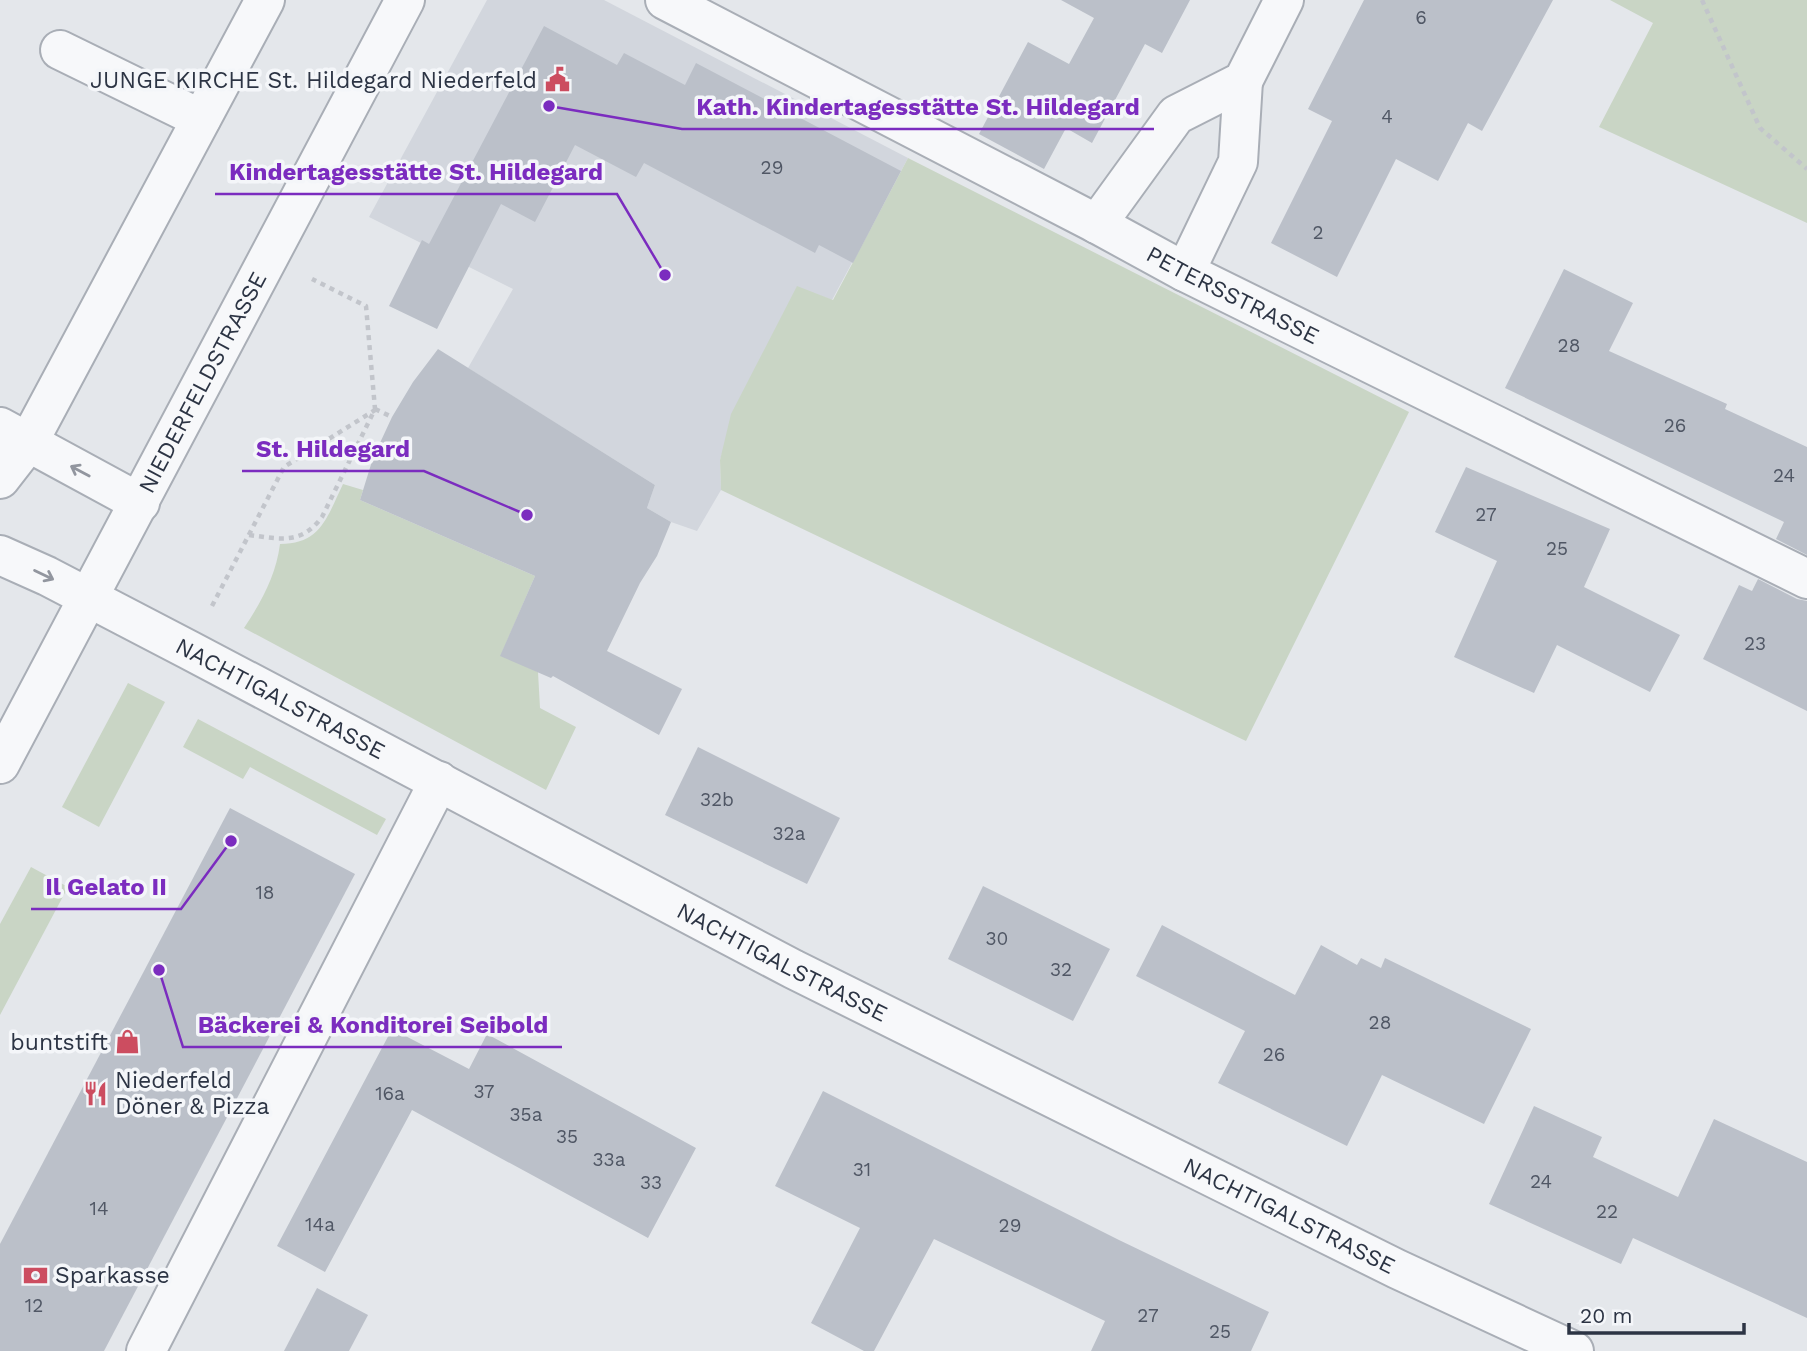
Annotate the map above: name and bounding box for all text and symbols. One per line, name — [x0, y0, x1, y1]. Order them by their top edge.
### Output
house number: 6 — [1415, 6, 1427, 29]
public building icon: JUNGE KIRCHE St. Hildegard Niederfeld — [543, 66, 571, 94]
place label: JUNGE KIRCHE St. Hildegard Niederfeld — [90, 67, 537, 94]
callout: Kath. Kindertagesstätte St. Hildegard — [682, 84, 1154, 129]
text: Kath. Kindertagesstätte St. Hildegard — [696, 93, 1140, 121]
house number: 4 — [1381, 105, 1393, 128]
callout: Kindertagesstätte St. Hildegard — [215, 149, 617, 194]
house number: 29 — [761, 156, 783, 179]
text: Kindertagesstätte St. Hildegard — [229, 158, 603, 186]
house number: 2 — [1312, 221, 1324, 244]
street label: PETERSSTRASSE — [1142, 240, 1324, 350]
street label: NIEDERFELDSTRASSE — [133, 267, 272, 498]
house number: 28 — [1558, 334, 1580, 357]
house number: 26 — [1664, 414, 1686, 437]
callout: St. Hildegard — [242, 426, 424, 471]
text: St. Hildegard — [256, 435, 410, 463]
one-way arrow — [70, 463, 91, 477]
house number: 24 — [1773, 464, 1795, 487]
house number: 27 — [1475, 503, 1497, 526]
house number: 25 — [1546, 537, 1568, 560]
one-way arrow — [33, 569, 54, 583]
street label: NACHTIGALSTRASSE — [171, 632, 390, 765]
house number: 23 — [1744, 632, 1766, 655]
house number: 32b — [700, 788, 734, 811]
house number: 32a — [773, 822, 806, 845]
callout: Il Gelato II — [31, 864, 181, 909]
text: Il Gelato II — [45, 873, 167, 901]
house number: 18 — [255, 881, 275, 904]
street label: NACHTIGALSTRASSE — [672, 897, 892, 1027]
house number: 30 — [986, 927, 1008, 950]
house number: 32 — [1050, 958, 1072, 981]
callout: Bäckerei & Konditorei Seibold — [183, 1002, 562, 1047]
text: Bäckerei & Konditorei Seibold — [198, 1011, 548, 1039]
house number: 28 — [1369, 1011, 1391, 1034]
shop icon: buntstift — [114, 1028, 142, 1056]
place label: buntstift — [10, 1029, 108, 1056]
house number: 26 — [1263, 1043, 1285, 1066]
place label: Niederfeld Döner & Pizza — [115, 1067, 270, 1120]
restaurant icon: Niederfeld Döner & Pizza — [81, 1079, 109, 1107]
house number: 37 — [474, 1080, 494, 1103]
house number: 16a — [375, 1082, 405, 1105]
house number: 35a — [510, 1103, 543, 1126]
house number: 35 — [556, 1125, 578, 1148]
house number: 33a — [593, 1148, 626, 1171]
street label: NACHTIGALSTRASSE — [1179, 1152, 1400, 1280]
house number: 31 — [853, 1158, 871, 1181]
house number: 24 — [1530, 1170, 1552, 1193]
house number: 33 — [640, 1171, 662, 1194]
house number: 14 — [89, 1197, 109, 1220]
house number: 22 — [1596, 1200, 1618, 1223]
house number: 14a — [305, 1213, 335, 1236]
house number: 29 — [999, 1214, 1021, 1237]
bank icon: Sparkasse — [21, 1261, 49, 1289]
place label: Sparkasse — [55, 1262, 170, 1289]
scale bar — [1569, 1292, 1744, 1336]
house number: 12 — [25, 1294, 43, 1317]
text: 20 m — [1580, 1303, 1632, 1328]
house number: 27 — [1137, 1304, 1159, 1327]
house number: 25 — [1209, 1320, 1231, 1343]

